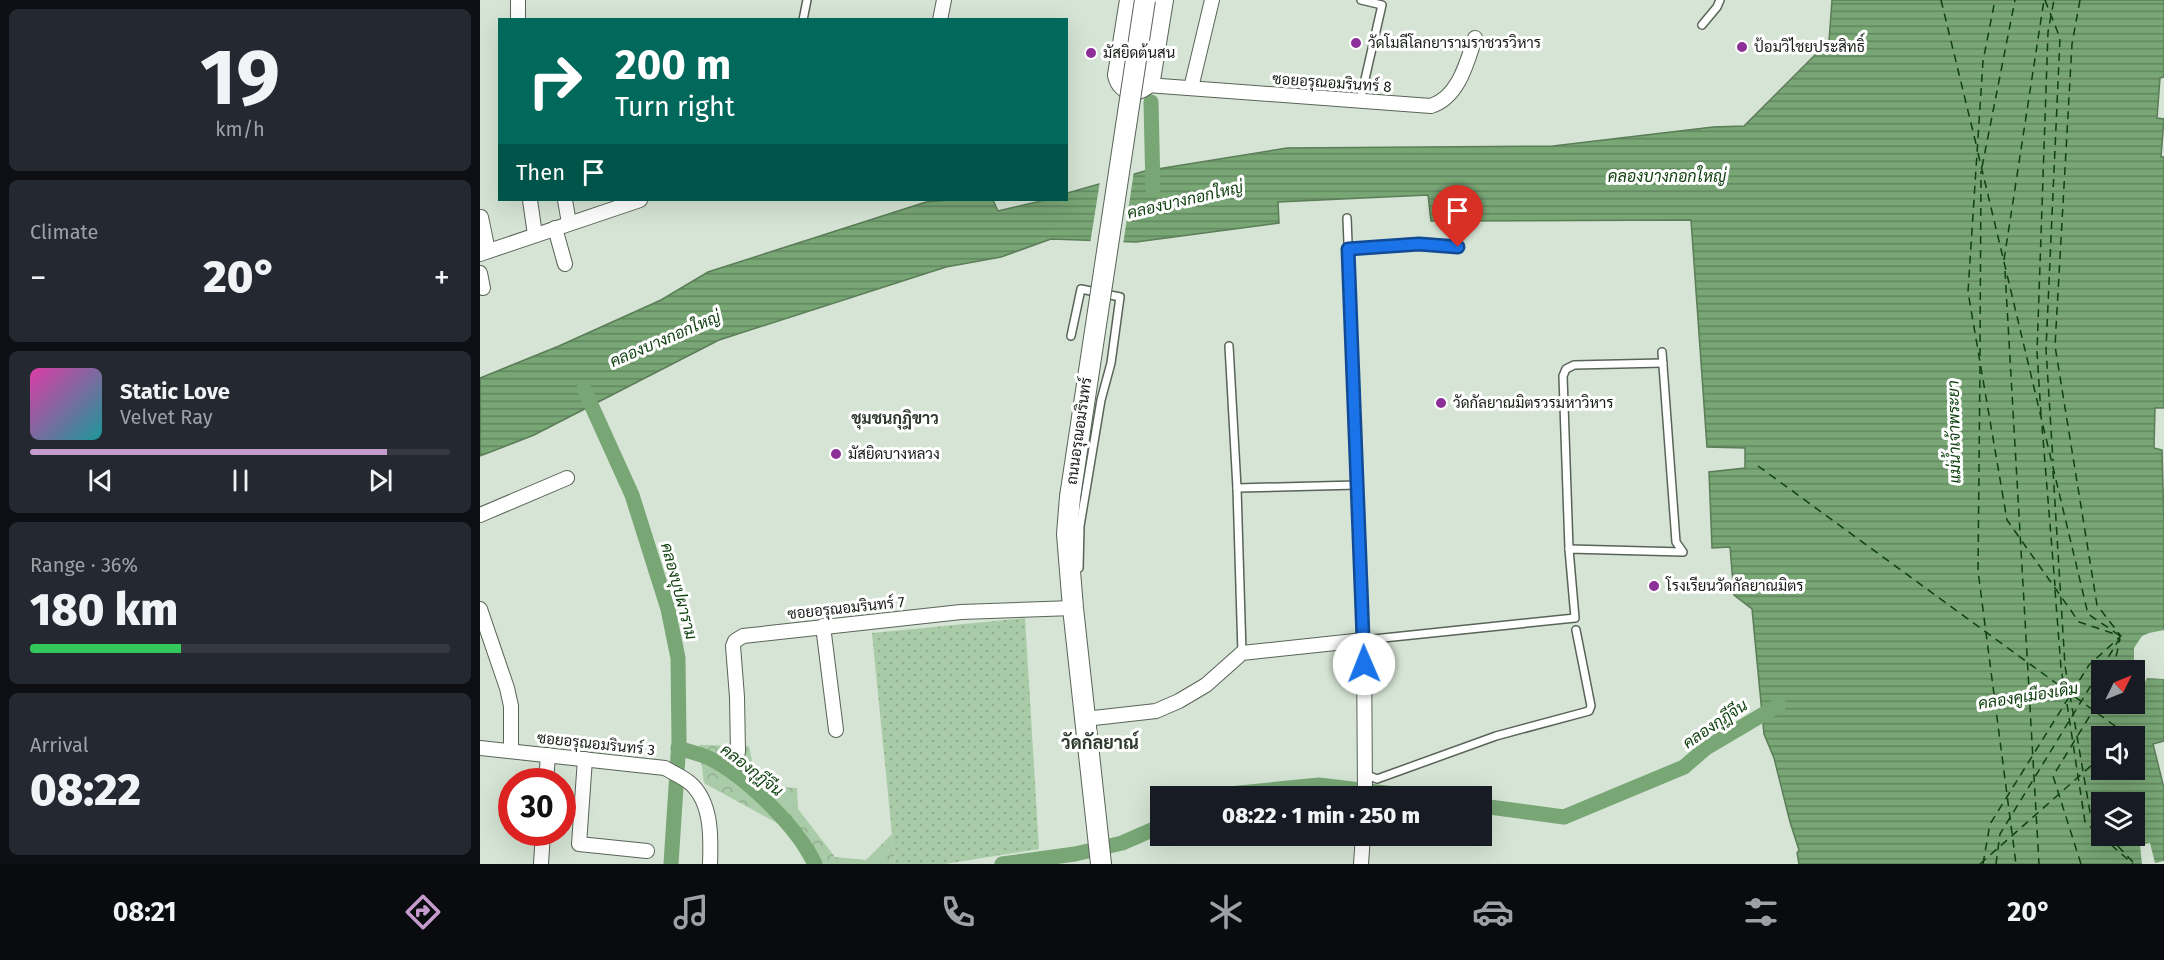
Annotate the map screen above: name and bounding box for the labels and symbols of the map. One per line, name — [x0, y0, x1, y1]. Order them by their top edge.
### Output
place label: ป้อมวิไชยประสิทธิ์ — [1754, 32, 1865, 56]
place label: วัดโมลีโลกยารามราชวรวิหาร — [1368, 33, 1541, 52]
marker: วัดโมลีโลกยารามราชวรวิหาร — [1349, 36, 1363, 50]
marker: ป้อมวิไชยประสิทธิ์ — [1735, 40, 1749, 54]
place label: มัสยิดต้นสน — [1103, 43, 1175, 62]
marker: มัสยิดต้นสน — [1084, 46, 1098, 60]
street label: ซอยอรุณอมรินทร์ 8 — [1272, 69, 1392, 98]
water label: คลองบางกอกใหญ่ — [1608, 165, 1727, 186]
water label: คลองบางกอกใหญ่ — [1125, 175, 1246, 223]
pin — [1432, 185, 1483, 247]
water label: คลองบางกอกใหญ่ — [606, 305, 724, 371]
street label: ถนนอรุณอมรินทร์ — [1062, 376, 1097, 486]
water label: แม่น้ำเจ้าพระยา — [1939, 380, 1964, 484]
place label: วัดกัลยาณมิตรวรมหาวิหาร — [1453, 394, 1614, 412]
marker: วัดกัลยาณมิตรวรมหาวิหาร — [1434, 396, 1448, 410]
district label: ชุมชนกุฎิขาว — [851, 408, 939, 430]
place label: มัสยิดบางหลวง — [848, 445, 940, 463]
marker: มัสยิดบางหลวง — [829, 447, 843, 461]
water label: คลองบุปผาราม — [655, 541, 701, 642]
place label: โรงเรียนวัดกัลยาณมิตร — [1665, 576, 1804, 595]
marker: โรงเรียนวัดกัลยาณมิตร — [1647, 579, 1661, 593]
street label: ซอยอรุณอมรินทร์ 7 — [786, 592, 906, 625]
position arrow — [1332, 632, 1396, 696]
north arrow — [2091, 660, 2145, 714]
water label: คลองคูเมืองเดิม — [1976, 677, 2080, 715]
water label: คลองกุฎีจีน — [1678, 694, 1752, 754]
street label: ซอยอรุณอมรินทร์ 3 — [536, 728, 656, 761]
district label: วัดกัลยาณ์ — [1061, 730, 1140, 754]
water label: คลองกุฎีจีน — [716, 738, 788, 802]
speed limit sign: 30 — [498, 768, 576, 846]

